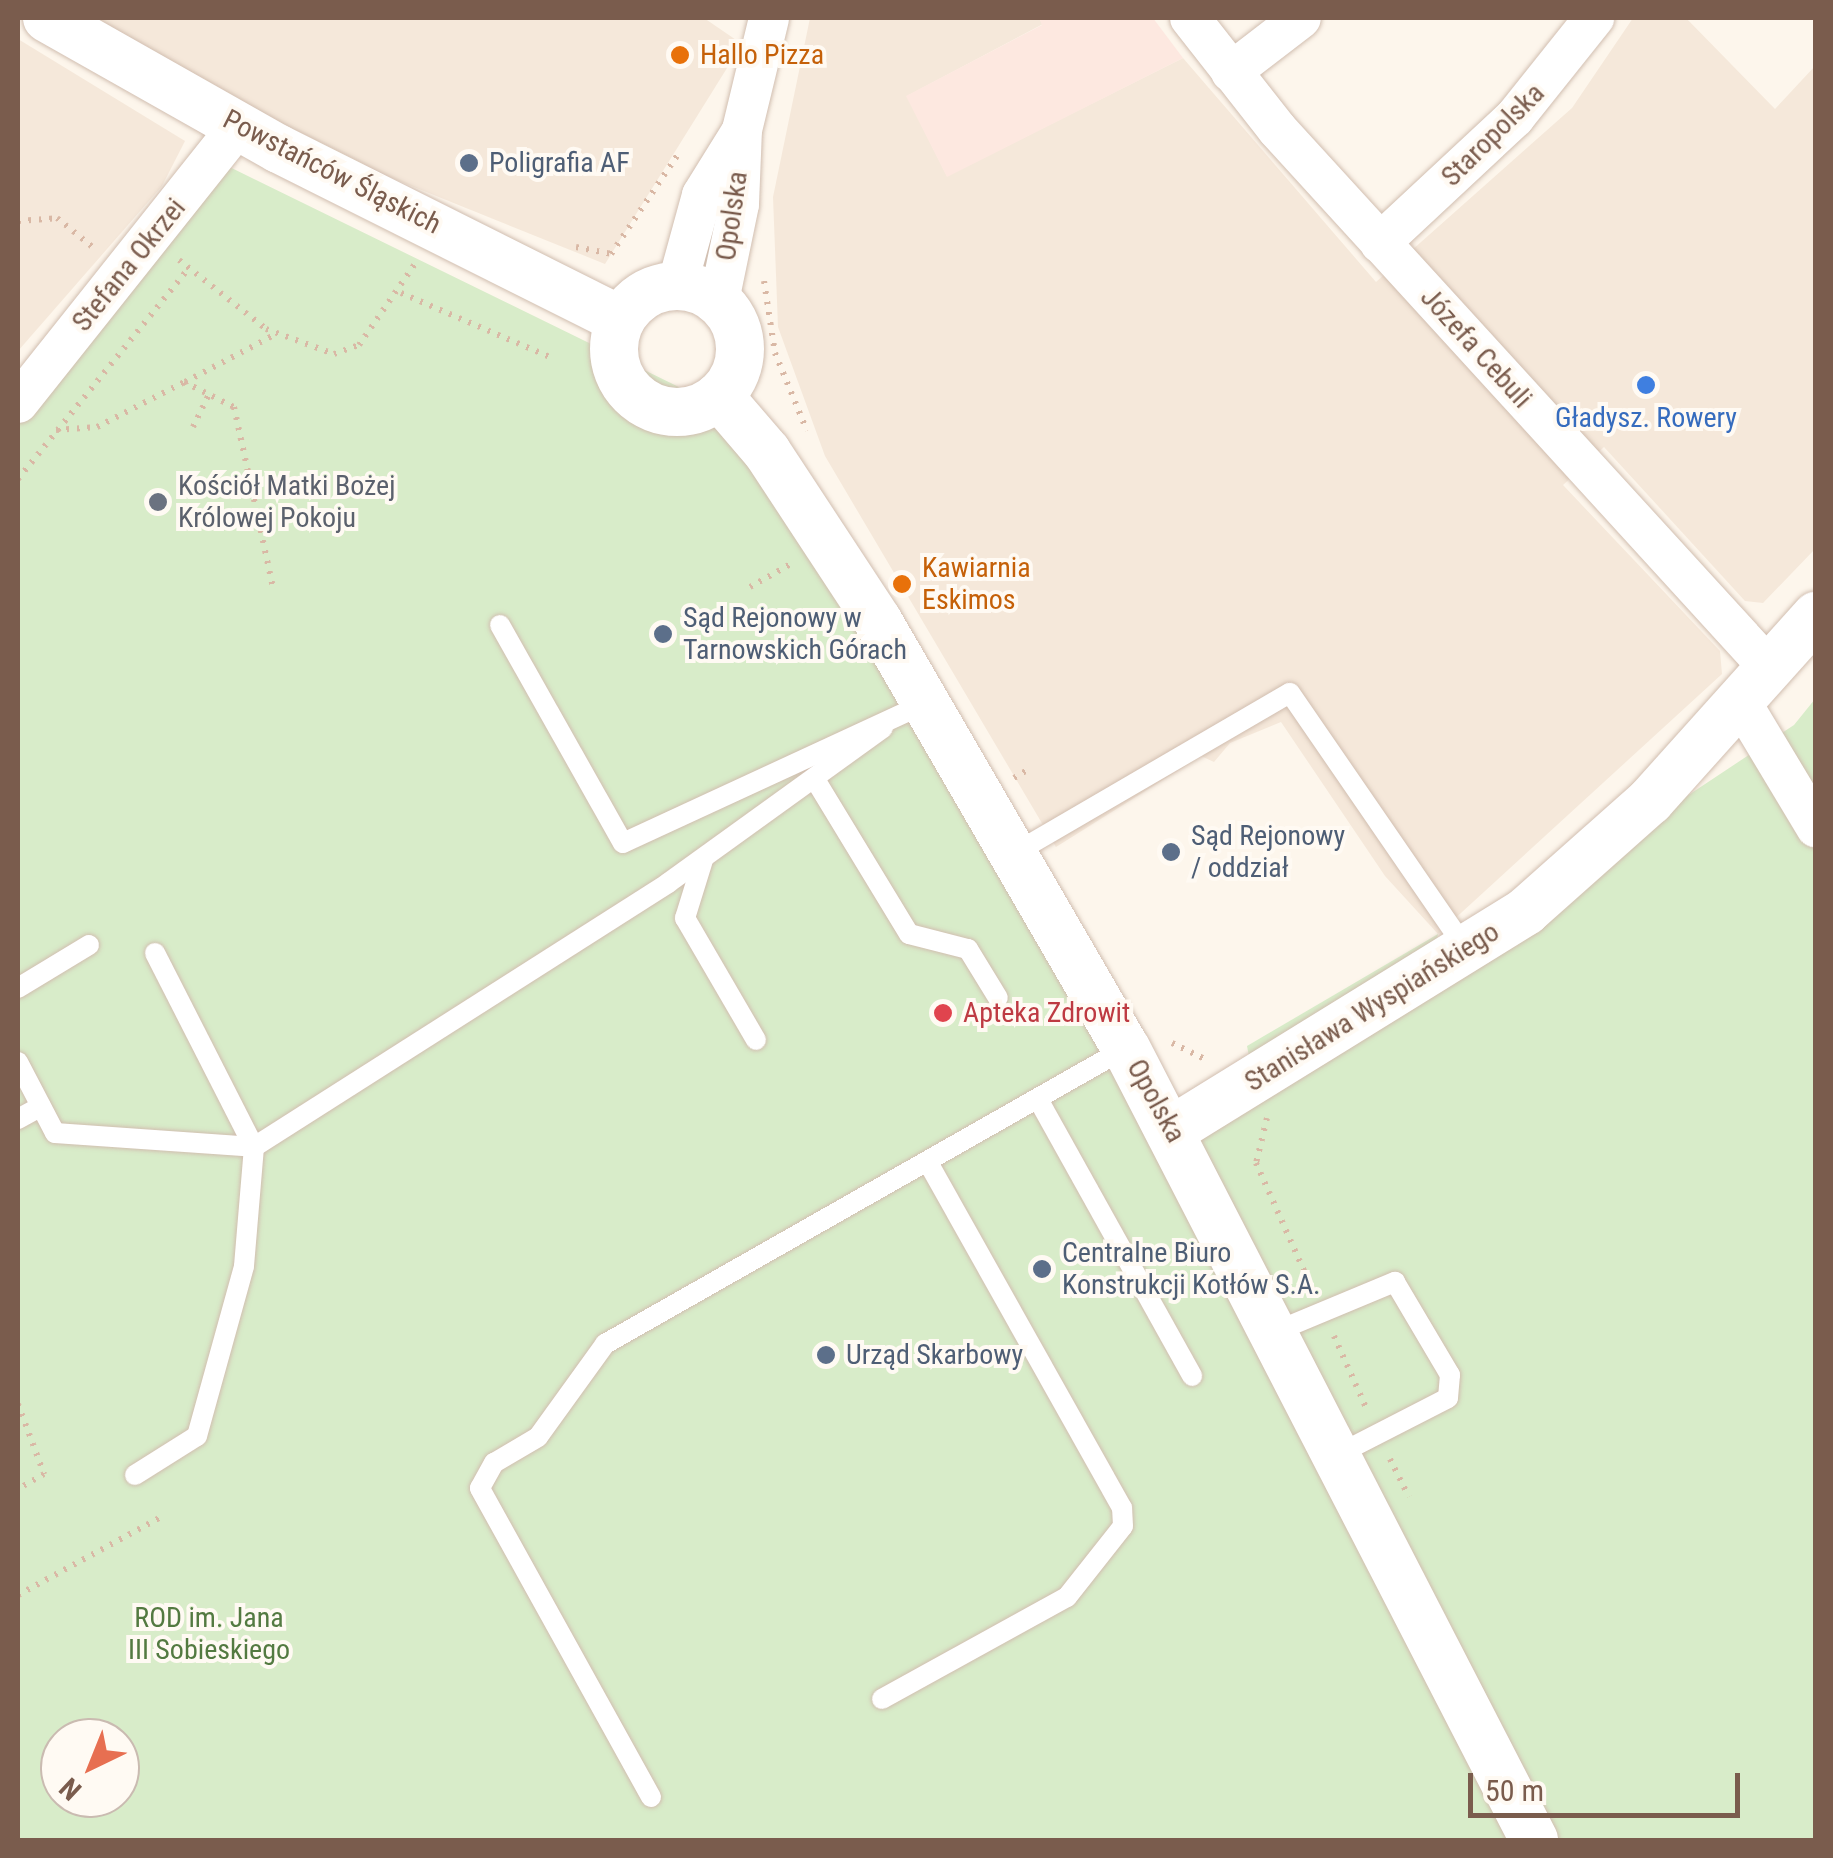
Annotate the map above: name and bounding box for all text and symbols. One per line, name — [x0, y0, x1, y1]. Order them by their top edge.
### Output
place label: Hallo Pizza — [700, 38, 824, 72]
marker: Hallo Pizza — [669, 44, 691, 66]
street label: Staropolska — [1435, 77, 1551, 193]
street label: Powstańców Śląskich — [218, 103, 446, 241]
place label: Poligrafia AF — [489, 146, 630, 180]
marker: Poligrafia AF — [458, 152, 480, 174]
street label: Opolska — [709, 169, 755, 263]
street label: Stefana Okrzei — [65, 192, 193, 338]
street label: Józefa Cebuli — [1413, 281, 1539, 415]
marker: Gładysz. Rowery — [1635, 374, 1657, 396]
place label: Gładysz. Rowery — [1555, 401, 1737, 435]
place label: Kościół Matki Bożej Królowej Pokoju — [178, 469, 395, 535]
marker: Kościół Matki Bożej Królowej Pokoju — [147, 491, 169, 513]
place label: Kawiarnia Eskimos — [922, 551, 1031, 617]
marker: Kawiarnia Eskimos — [891, 573, 913, 595]
place label: Sąd Rejonowy w Tarnowskich Górach — [683, 601, 907, 667]
marker: Sąd Rejonowy w Tarnowskich Górach — [652, 623, 674, 645]
place label: Sąd Rejonowy / oddział — [1191, 819, 1345, 885]
marker: Sąd Rejonowy / oddział — [1160, 841, 1182, 863]
street label: Stanisława Wyspiańskiego — [1239, 915, 1505, 1099]
place label: Apteka Zdrowit — [963, 996, 1130, 1030]
marker: Apteka Zdrowit — [932, 1002, 954, 1024]
street label: Opolska — [1120, 1054, 1192, 1148]
place label: Centralne Biuro Konstrukcji Kotłów S.A. — [1062, 1236, 1320, 1302]
marker: Centralne Biuro Konstrukcji Kotłów S.A. — [1031, 1258, 1053, 1280]
place label: Urząd Skarbowy — [846, 1338, 1023, 1372]
marker: Urząd Skarbowy — [815, 1344, 837, 1366]
park label: ROD im. Jana III Sobieskiego — [128, 1601, 290, 1667]
north arrow — [40, 1718, 140, 1818]
scale bar — [1473, 1753, 1746, 1815]
text: N — [53, 1771, 88, 1807]
text: 50 m — [1485, 1773, 1544, 1808]

